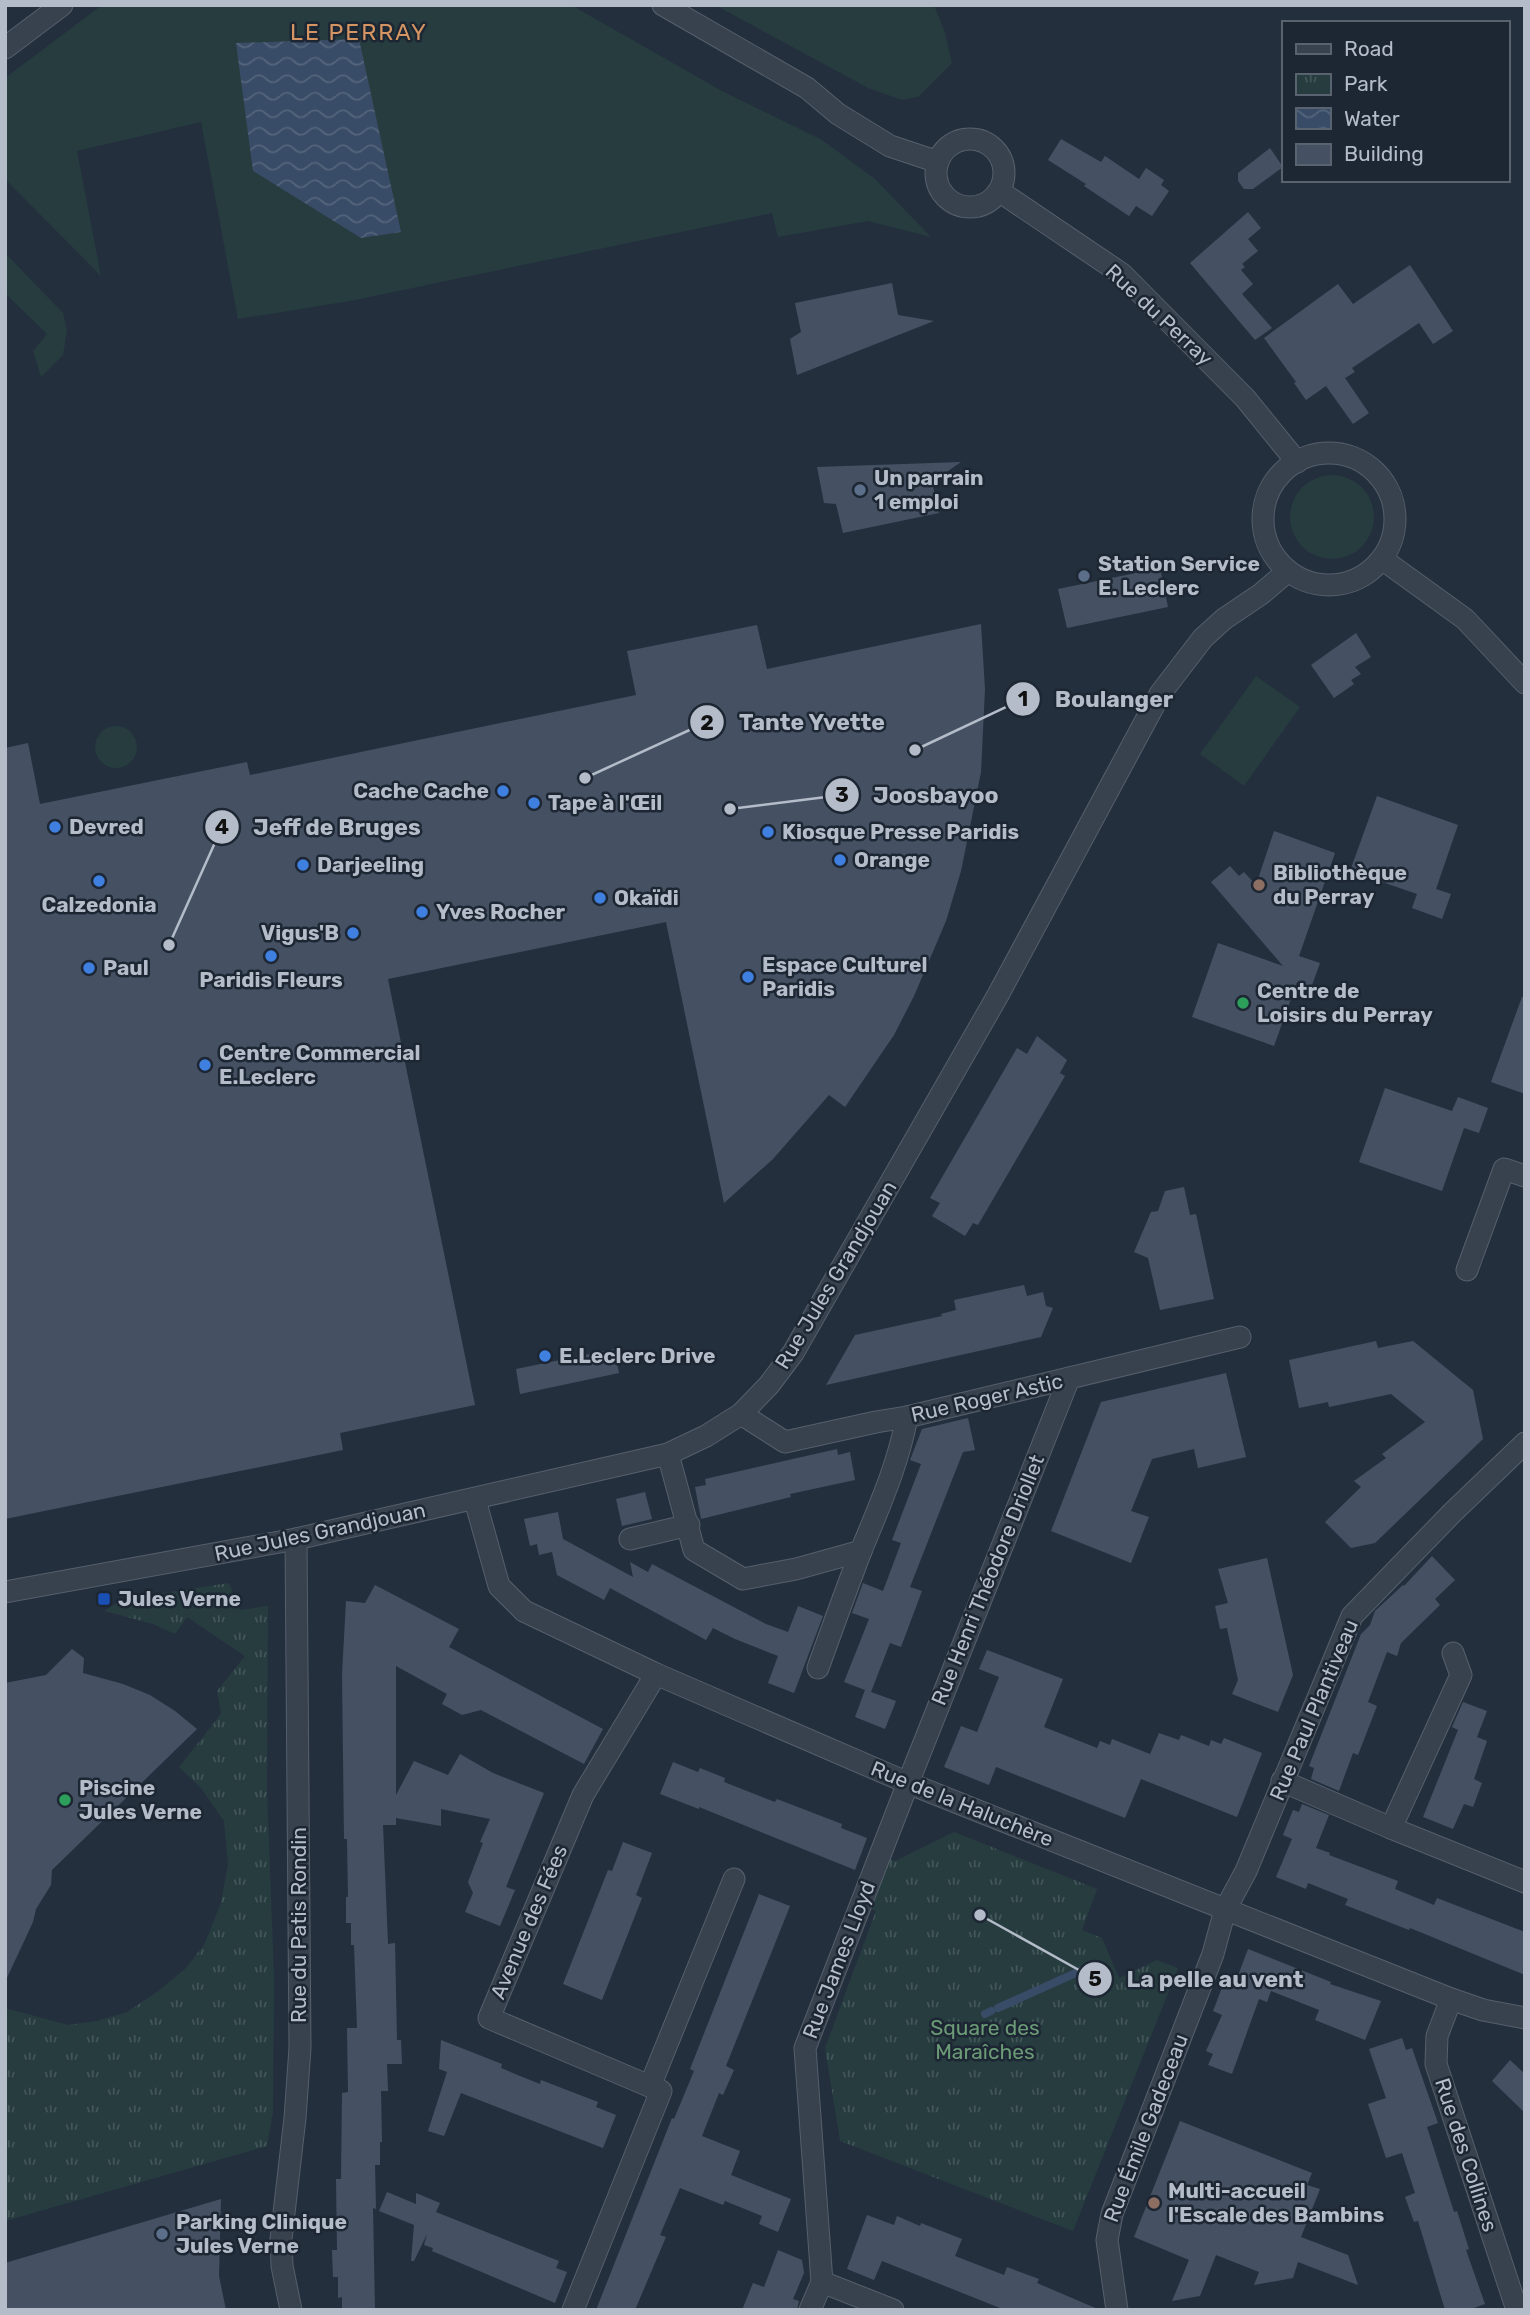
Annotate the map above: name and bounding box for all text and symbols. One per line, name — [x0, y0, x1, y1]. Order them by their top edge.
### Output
district label: LE PERRAY — [290, 18, 428, 46]
legend — [1282, 21, 1509, 182]
text: Road — [1344, 36, 1394, 61]
text: Park — [1344, 71, 1388, 96]
text: Water — [1344, 106, 1400, 131]
text: Building — [1344, 141, 1424, 166]
street label: Rue du Perray — [1101, 259, 1218, 371]
place label: Un parrain 1 emploi — [874, 465, 984, 514]
marker: Un parrain 1 emploi — [852, 482, 868, 498]
place label: Station Service E. Leclerc — [1098, 551, 1260, 600]
marker: Station Service E. Leclerc — [1076, 568, 1092, 584]
callout: Boulanger — [1006, 677, 1188, 721]
text: Boulanger — [1055, 685, 1174, 713]
text: 1 — [1018, 686, 1028, 711]
callout: Tante Yvette — [690, 700, 899, 744]
text: Tante Yvette — [739, 708, 885, 736]
text: 2 — [700, 710, 714, 735]
callout: Joosbayoo — [825, 773, 1013, 817]
place label: Cache Cache — [353, 778, 489, 803]
text: Joosbayoo — [873, 781, 999, 809]
text: 3 — [835, 782, 849, 807]
marker: Cache Cache — [495, 783, 511, 799]
place label: Tape à l'Œil — [548, 790, 662, 815]
marker: Tape à l'Œil — [526, 795, 542, 811]
callout: Jeff de Bruges — [204, 805, 435, 849]
text: Jeff de Bruges — [253, 813, 421, 841]
place label: Devred — [69, 814, 144, 839]
text: 4 — [215, 814, 229, 839]
marker: Devred — [47, 819, 63, 835]
place label: Kiosque Presse Paridis — [782, 819, 1019, 844]
marker: Kiosque Presse Paridis — [760, 824, 776, 840]
place label: Orange — [854, 847, 930, 872]
place label: Darjeeling — [317, 852, 424, 877]
marker: Orange — [832, 852, 848, 868]
marker: Darjeeling — [295, 857, 311, 873]
place label: Bibliothèque du Perray — [1273, 860, 1407, 909]
marker: Calzedonia — [91, 873, 107, 889]
marker: Bibliothèque du Perray — [1251, 877, 1267, 893]
place label: Okaïdi — [614, 885, 679, 910]
marker: Okaïdi — [592, 890, 608, 906]
place label: Calzedonia — [41, 892, 157, 917]
place label: Yves Rocher — [436, 899, 566, 924]
marker: Yves Rocher — [414, 904, 430, 920]
place label: Vigus'B — [261, 920, 339, 945]
marker: Vigus'B — [345, 925, 361, 941]
marker: Paridis Fleurs — [263, 948, 279, 964]
place label: Espace Culturel Paridis — [762, 952, 927, 1001]
place label: Paul — [103, 955, 149, 980]
marker: Paul — [81, 960, 97, 976]
place label: Paridis Fleurs — [199, 967, 343, 992]
marker: Espace Culturel Paridis — [740, 969, 756, 985]
place label: Centre de Loisirs du Perray — [1257, 978, 1433, 1027]
marker: Centre de Loisirs du Perray — [1235, 995, 1251, 1011]
place label: Centre Commercial E.Leclerc — [219, 1040, 421, 1089]
marker: Centre Commercial E.Leclerc — [197, 1057, 213, 1073]
street label: Rue Jules Grandjouan — [769, 1176, 902, 1373]
place label: E.Leclerc Drive — [559, 1343, 716, 1368]
marker: E.Leclerc Drive — [537, 1348, 553, 1364]
street label: Rue Roger Astic — [909, 1368, 1065, 1427]
street label: Rue Henri Théodore Driollet — [926, 1451, 1049, 1709]
street label: Rue Jules Grandjouan — [212, 1497, 428, 1566]
place label: Jules Verne — [118, 1586, 241, 1611]
marker: Jules Verne — [96, 1591, 112, 1607]
street label: Rue Paul Plantiveau — [1264, 1615, 1363, 1804]
street label: Rue de la Haluchère — [867, 1756, 1057, 1852]
place label: Piscine Jules Verne — [79, 1775, 202, 1824]
marker: Piscine Jules Verne — [57, 1792, 73, 1808]
street label: Rue du Patis Rondin — [286, 1827, 311, 2023]
street label: Avenue des Fées — [485, 1841, 572, 2003]
street label: Rue James Lloyd — [797, 1878, 880, 2042]
callout: La pelle au vent — [1077, 1957, 1318, 2001]
text: La pelle au vent — [1126, 1965, 1304, 1993]
text: 5 — [1088, 1966, 1102, 1991]
park label: Square des Maraîches — [930, 2015, 1040, 2064]
street label: Rue Émile Gadeceau — [1098, 2030, 1193, 2225]
street label: Rue des Collines — [1430, 2075, 1503, 2235]
place label: Multi-accueil l'Escale des Bambins — [1168, 2178, 1384, 2227]
marker: Multi-accueil l'Escale des Bambins — [1146, 2195, 1162, 2211]
place label: Parking Clinique Jules Verne — [176, 2209, 347, 2258]
marker: Parking Clinique Jules Verne — [154, 2226, 170, 2242]

